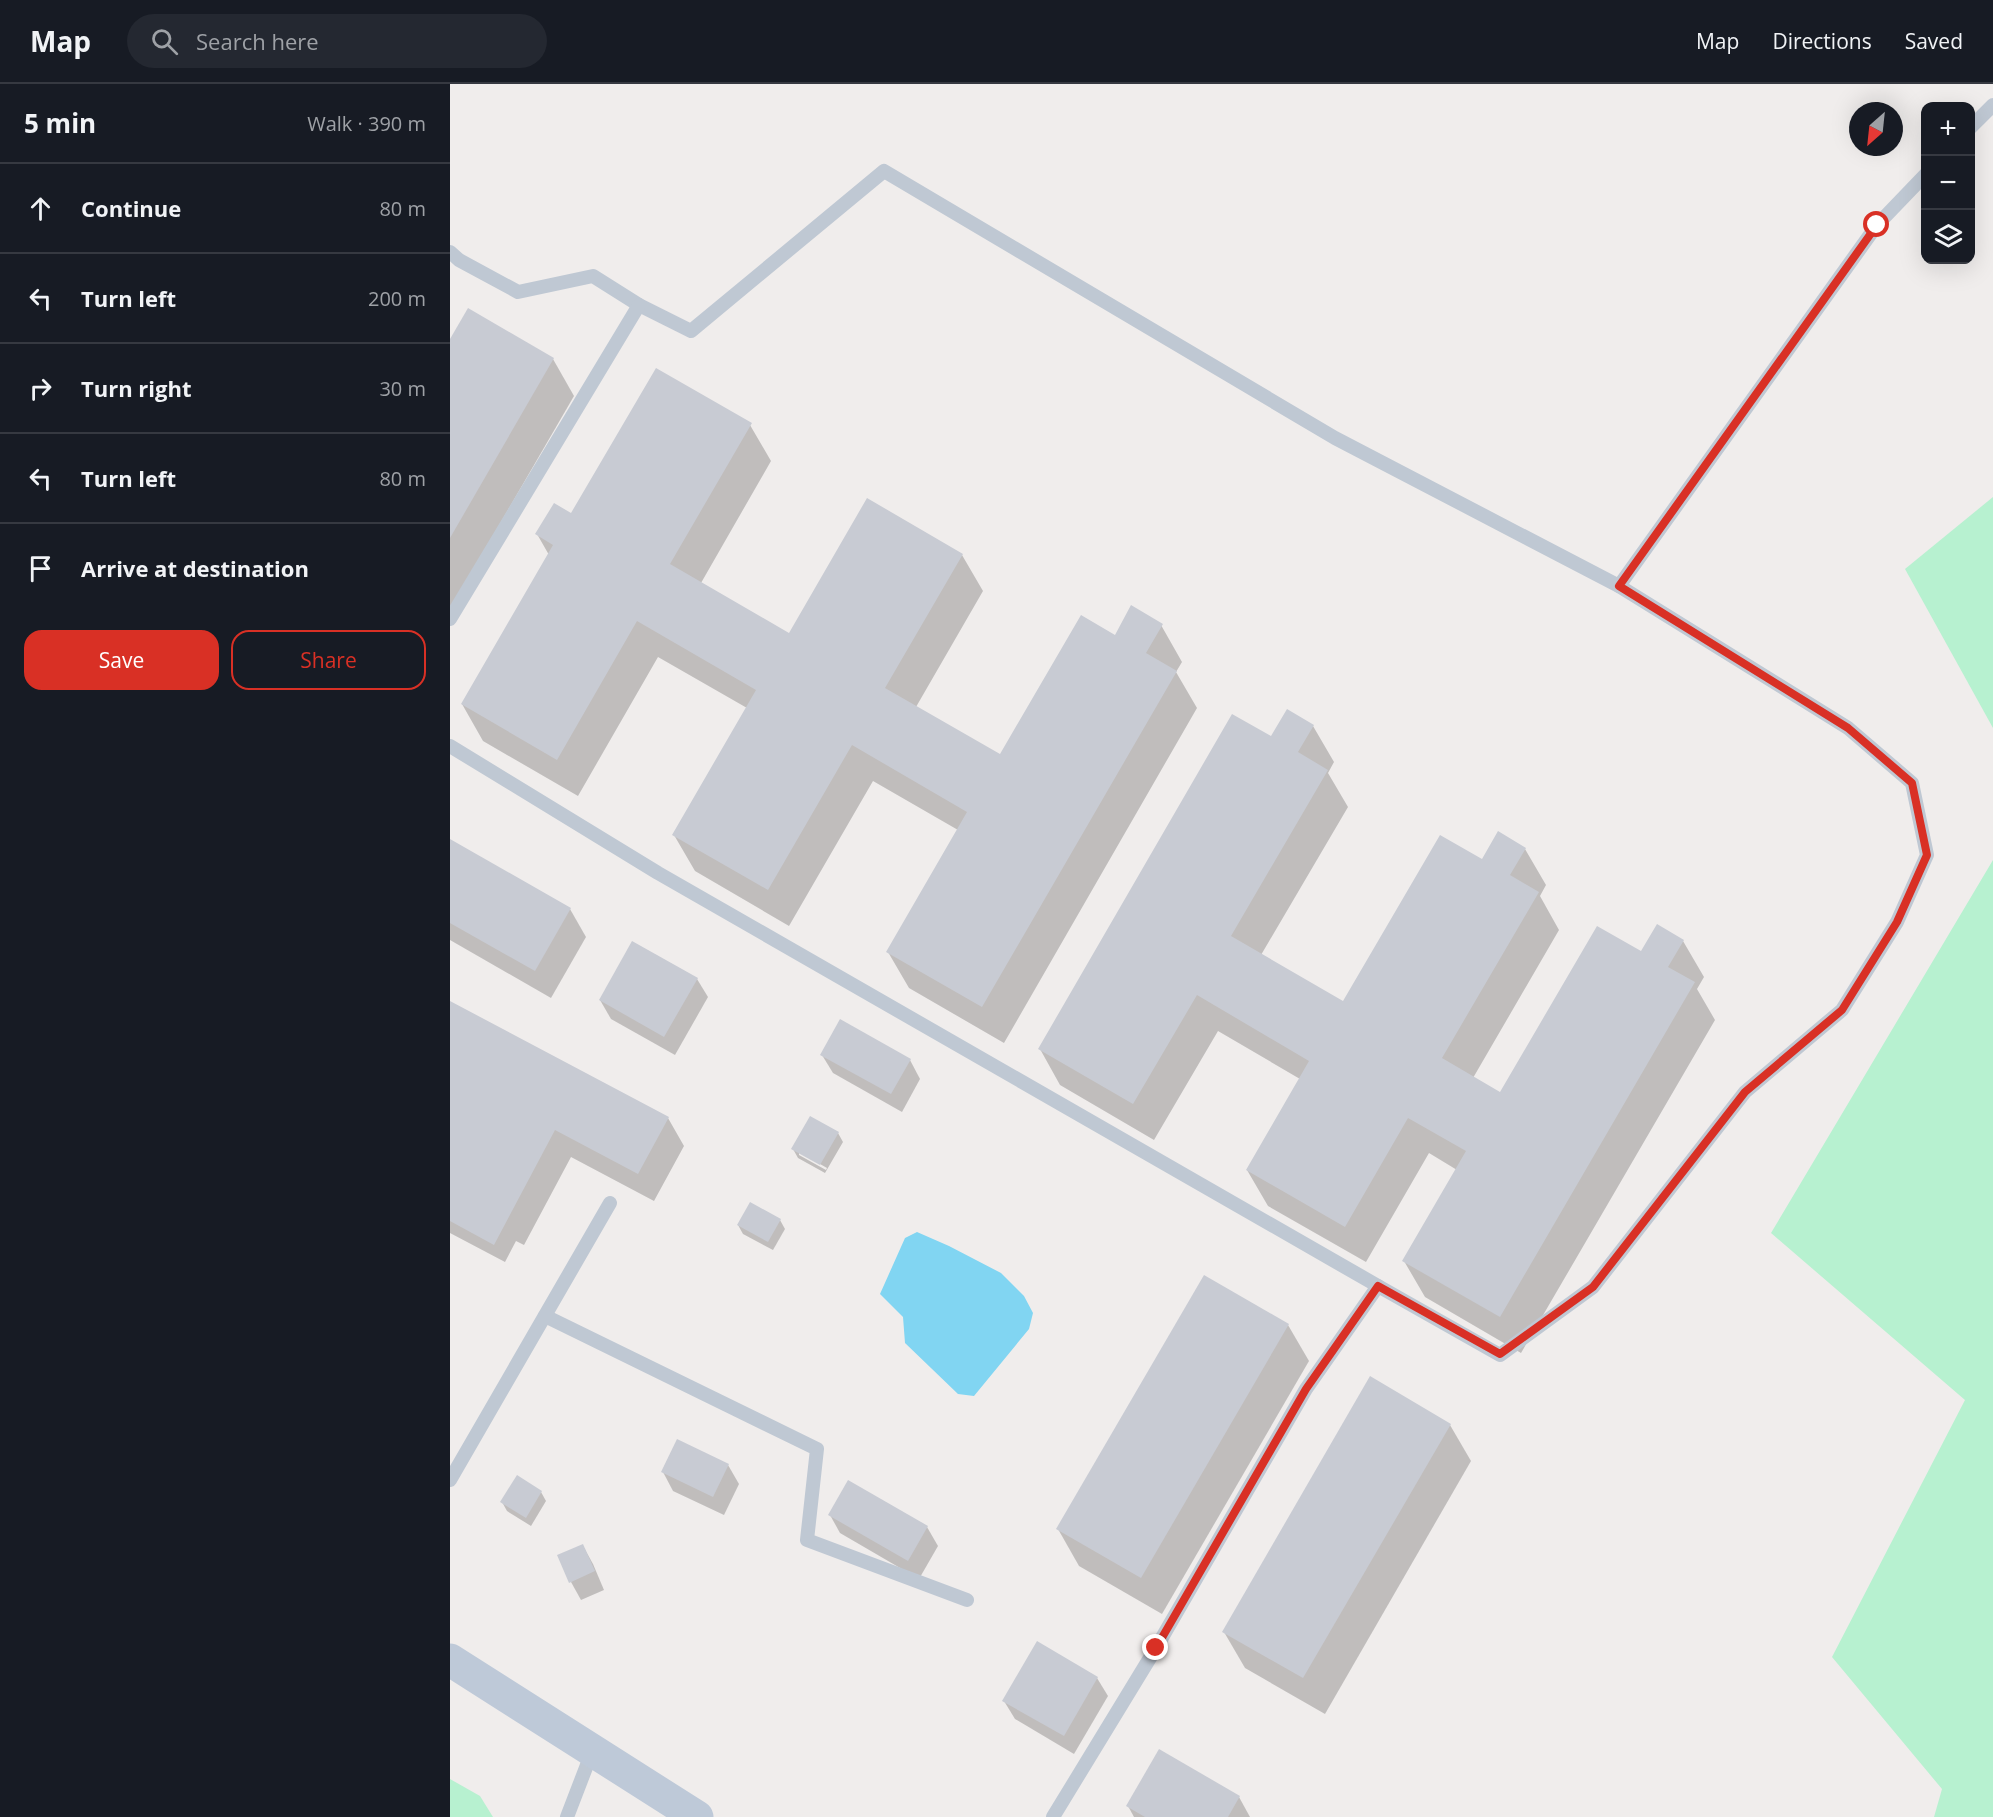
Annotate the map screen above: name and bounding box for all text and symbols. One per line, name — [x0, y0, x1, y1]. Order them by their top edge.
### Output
search box — [127, 14, 547, 68]
text: Map — [30, 22, 91, 60]
icon: search — [148, 25, 181, 58]
text: Search here — [196, 26, 319, 56]
text: Map — [1696, 27, 1739, 55]
text: Directions — [1772, 27, 1872, 55]
text: Saved — [1905, 27, 1963, 55]
north arrow — [1849, 102, 1903, 156]
map controls — [1921, 102, 1975, 264]
button: + — [1921, 102, 1975, 156]
text: 5 min — [24, 105, 96, 141]
text: Walk · 390 m — [307, 110, 426, 137]
button: − — [1921, 156, 1975, 210]
icon: ahead — [24, 192, 57, 225]
text: Continue — [81, 193, 181, 223]
text: 80 m — [379, 195, 426, 222]
button: layers — [1921, 210, 1975, 264]
route start — [1863, 211, 1889, 237]
icon: left — [24, 282, 57, 315]
text: Turn left — [81, 283, 176, 313]
text: 200 m — [368, 285, 426, 312]
icon: right — [24, 372, 57, 405]
text: Turn right — [81, 373, 192, 403]
text: 30 m — [379, 375, 426, 402]
icon: left — [24, 462, 57, 495]
text: Turn left — [81, 463, 176, 493]
text: 80 m — [379, 465, 426, 492]
icon: arrive — [24, 552, 57, 585]
text: Arrive at destination — [81, 553, 309, 583]
button: Save — [24, 630, 219, 690]
button: Share — [231, 630, 426, 690]
route end — [1142, 1634, 1168, 1660]

